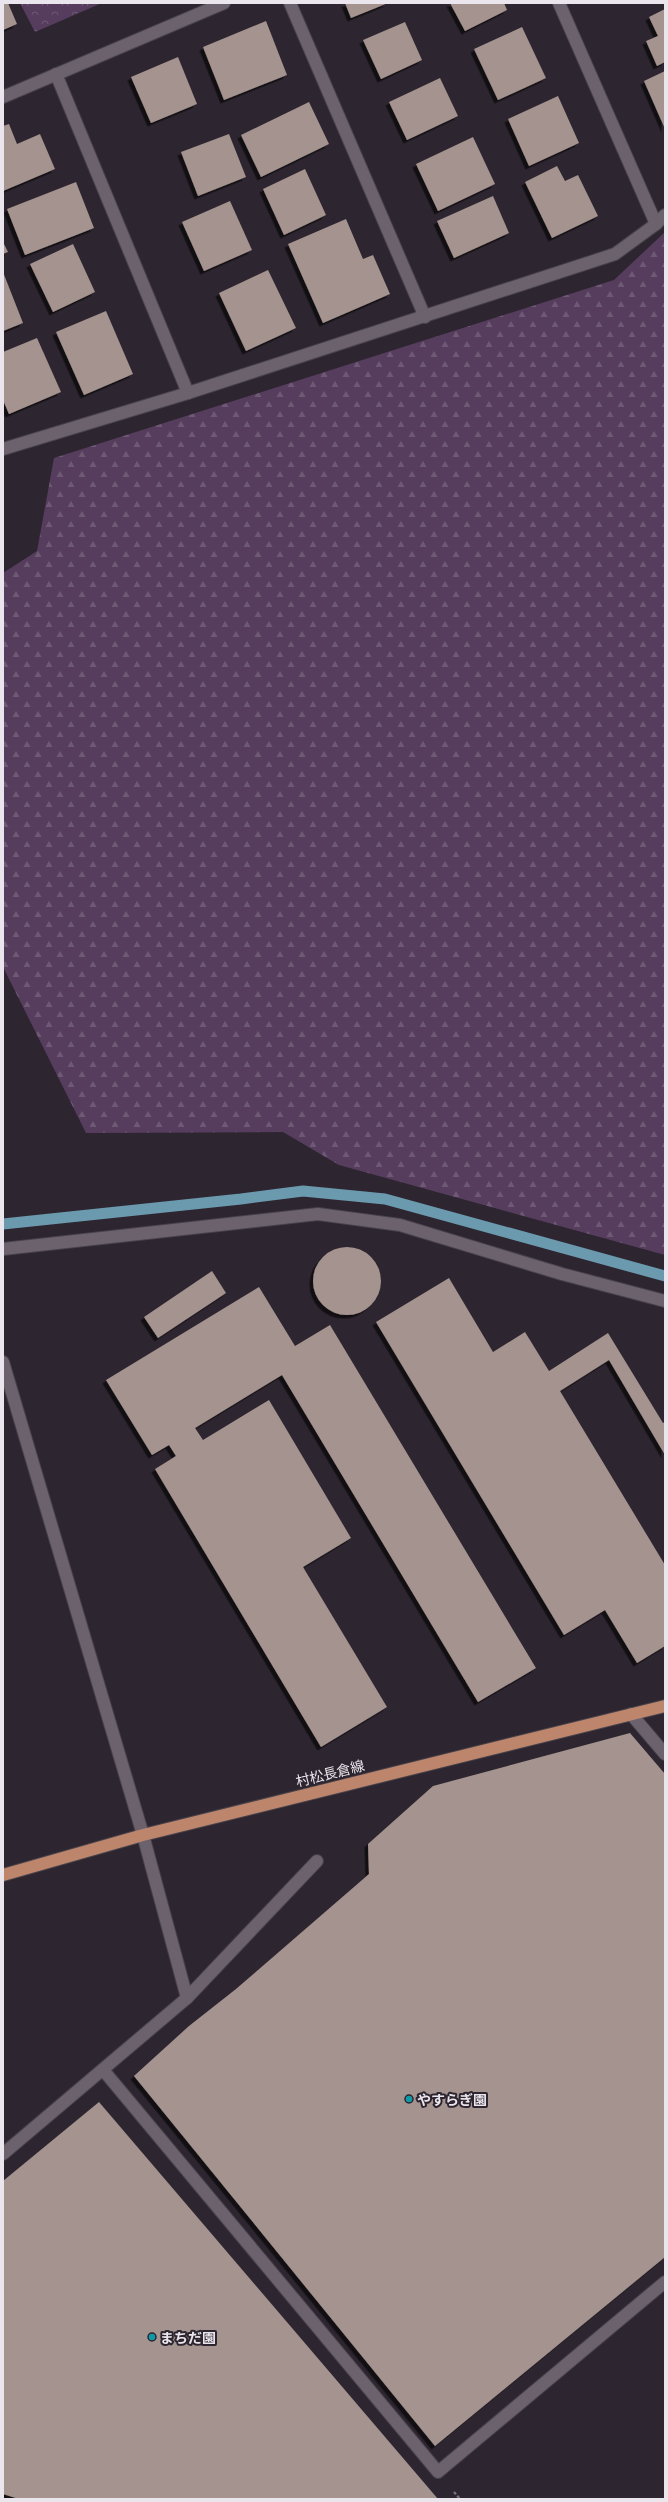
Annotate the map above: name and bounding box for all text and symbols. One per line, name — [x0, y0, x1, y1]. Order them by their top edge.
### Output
street label: 村松長倉線 — [294, 1756, 366, 1790]
place label: やすらぎ園 — [417, 2091, 487, 2108]
marker: やすらぎ園 — [404, 2094, 414, 2104]
place label: まちだ園 — [160, 2329, 216, 2346]
marker: まちだ園 — [147, 2332, 157, 2342]

